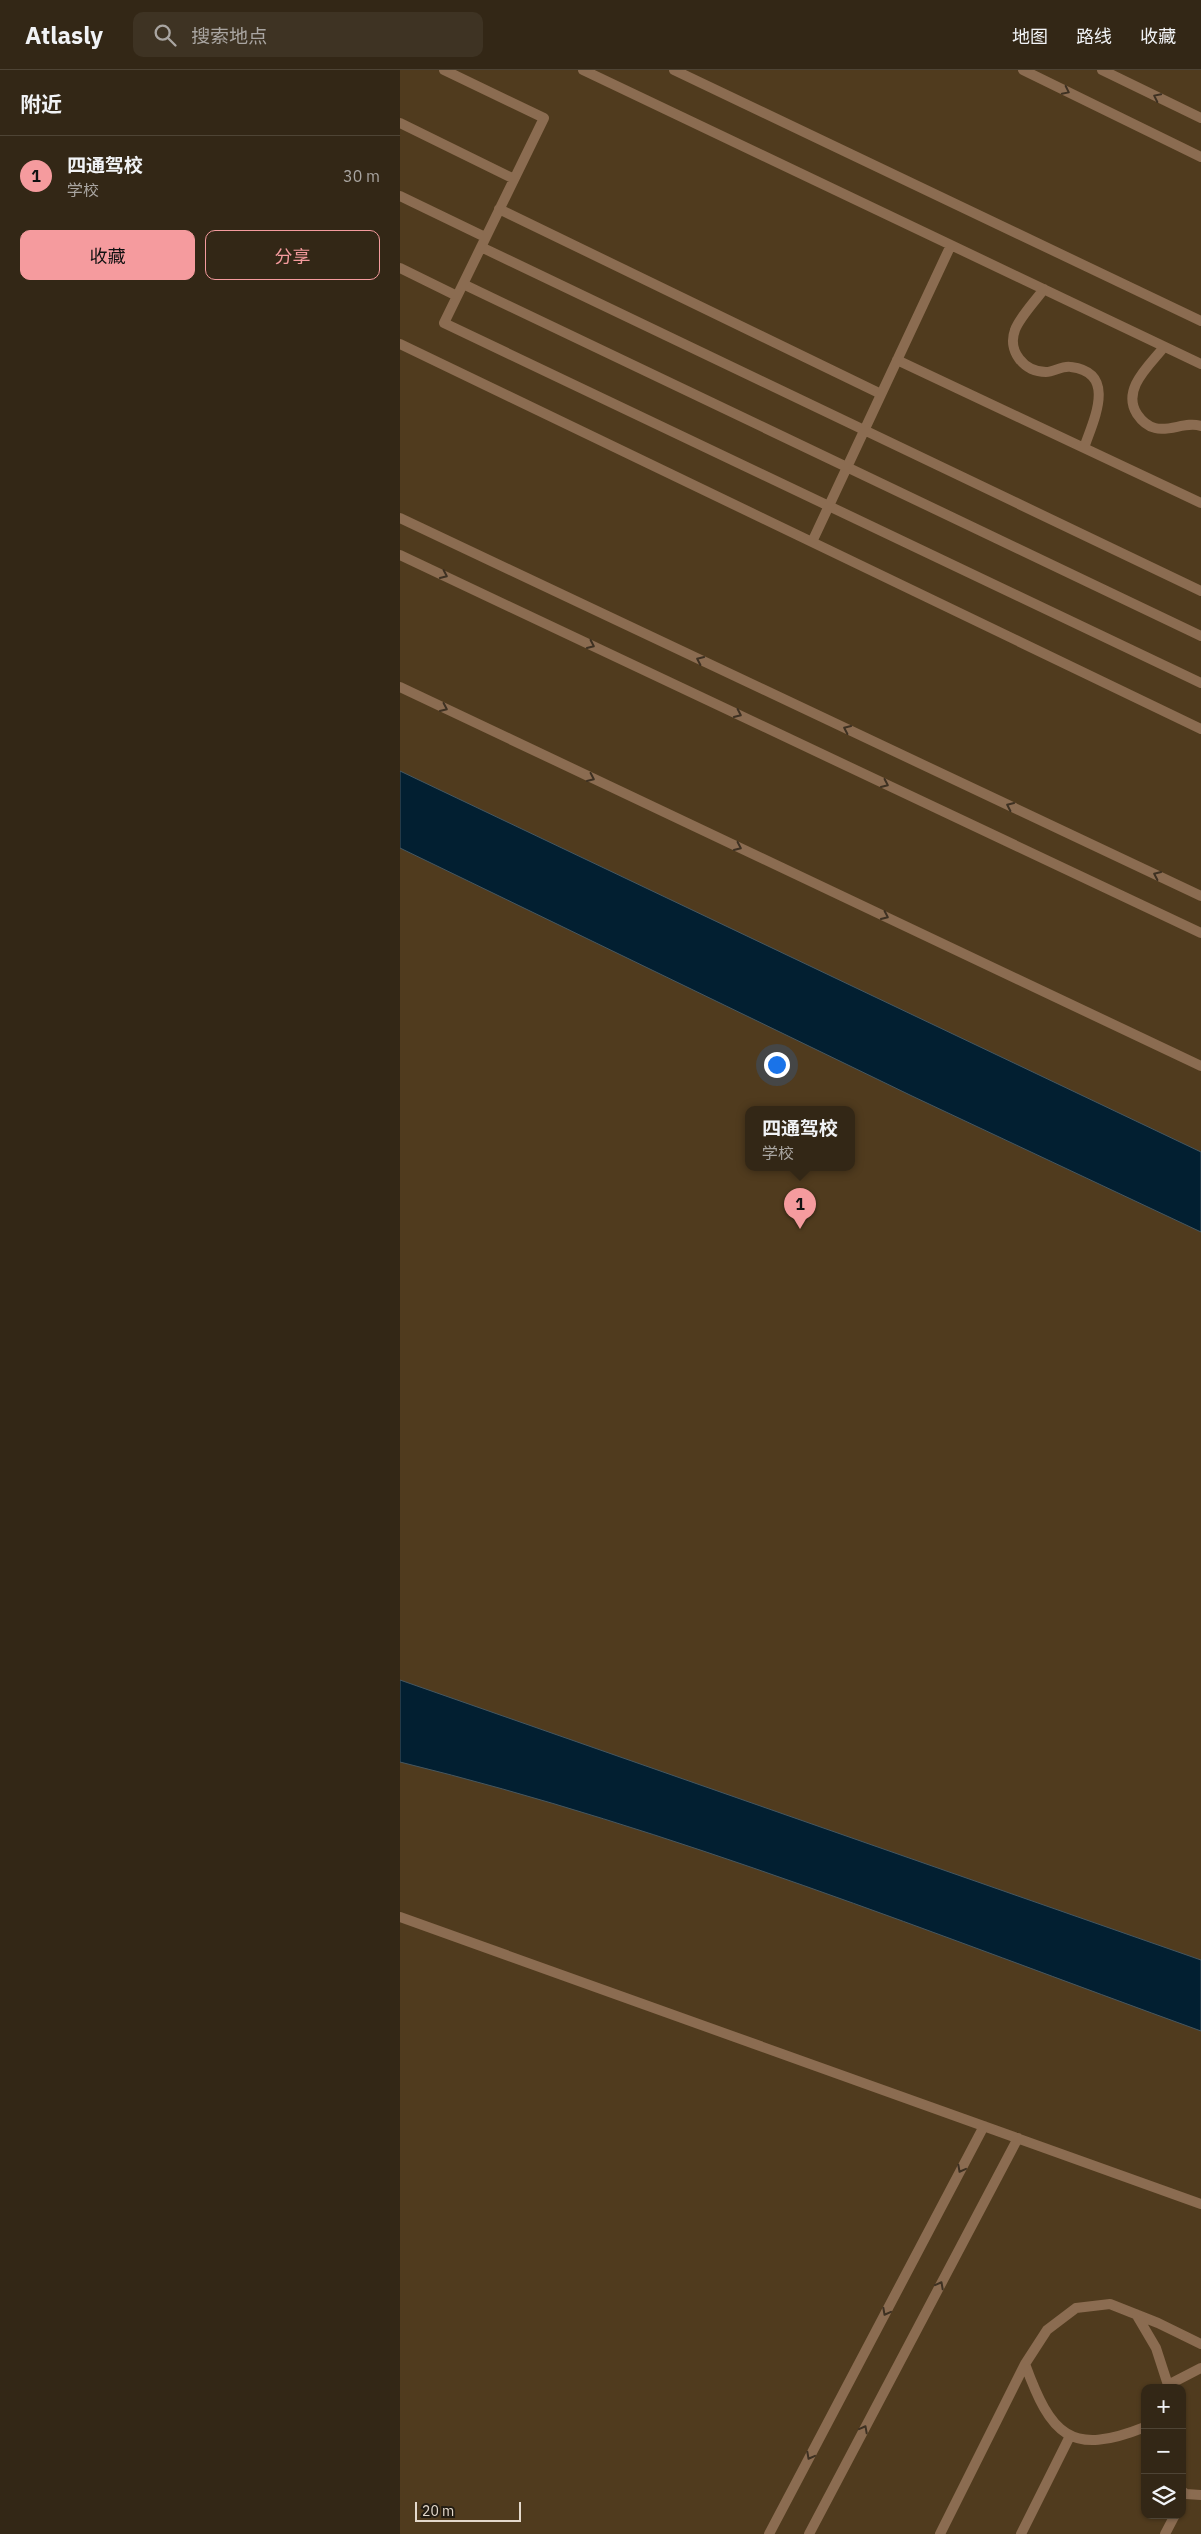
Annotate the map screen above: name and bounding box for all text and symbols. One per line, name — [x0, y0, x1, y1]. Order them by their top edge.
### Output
search box — [133, 12, 483, 57]
text: Atlasly — [25, 19, 103, 51]
icon: search — [151, 21, 179, 49]
text: 搜索地点 — [191, 24, 267, 48]
text: 地图 — [1012, 25, 1048, 48]
text: 路线 — [1076, 25, 1112, 48]
text: 收藏 — [1140, 25, 1176, 48]
one-way arrow — [1061, 85, 1070, 95]
text: 附近 — [20, 90, 62, 118]
one-way arrow — [1153, 93, 1162, 103]
text: 四通驾校 — [67, 153, 143, 177]
text: 1 — [31, 166, 41, 186]
text: 30 m — [343, 166, 380, 186]
text: 学校 — [67, 180, 99, 200]
button: 收藏 — [20, 230, 195, 280]
button: 分享 — [205, 230, 380, 280]
one-way arrow — [439, 569, 448, 580]
one-way arrow — [586, 638, 595, 649]
one-way arrow — [696, 655, 705, 666]
one-way arrow — [439, 702, 448, 712]
one-way arrow — [733, 708, 742, 718]
one-way arrow — [843, 725, 852, 735]
one-way arrow — [586, 771, 595, 782]
one-way arrow — [880, 777, 889, 788]
one-way arrow — [1006, 801, 1015, 812]
one-way arrow — [733, 841, 742, 851]
one-way arrow — [1153, 871, 1162, 881]
one-way arrow — [880, 910, 889, 921]
your location — [764, 1052, 790, 1078]
popup — [745, 1106, 855, 1171]
text: 四通驾校 — [762, 1116, 838, 1140]
text: 学校 — [762, 1143, 794, 1163]
pin: 1 — [784, 1188, 816, 1229]
one-way arrow — [957, 2163, 967, 2172]
one-way arrow — [934, 2281, 944, 2290]
one-way arrow — [882, 2307, 892, 2316]
map controls — [1141, 2384, 1186, 2519]
button: + — [1141, 2384, 1186, 2429]
one-way arrow — [858, 2425, 868, 2434]
button: − — [1141, 2429, 1186, 2474]
one-way arrow — [806, 2451, 816, 2460]
button: layers — [1141, 2474, 1186, 2519]
scale bar — [415, 2499, 521, 2522]
text: 20 m — [422, 2502, 454, 2520]

